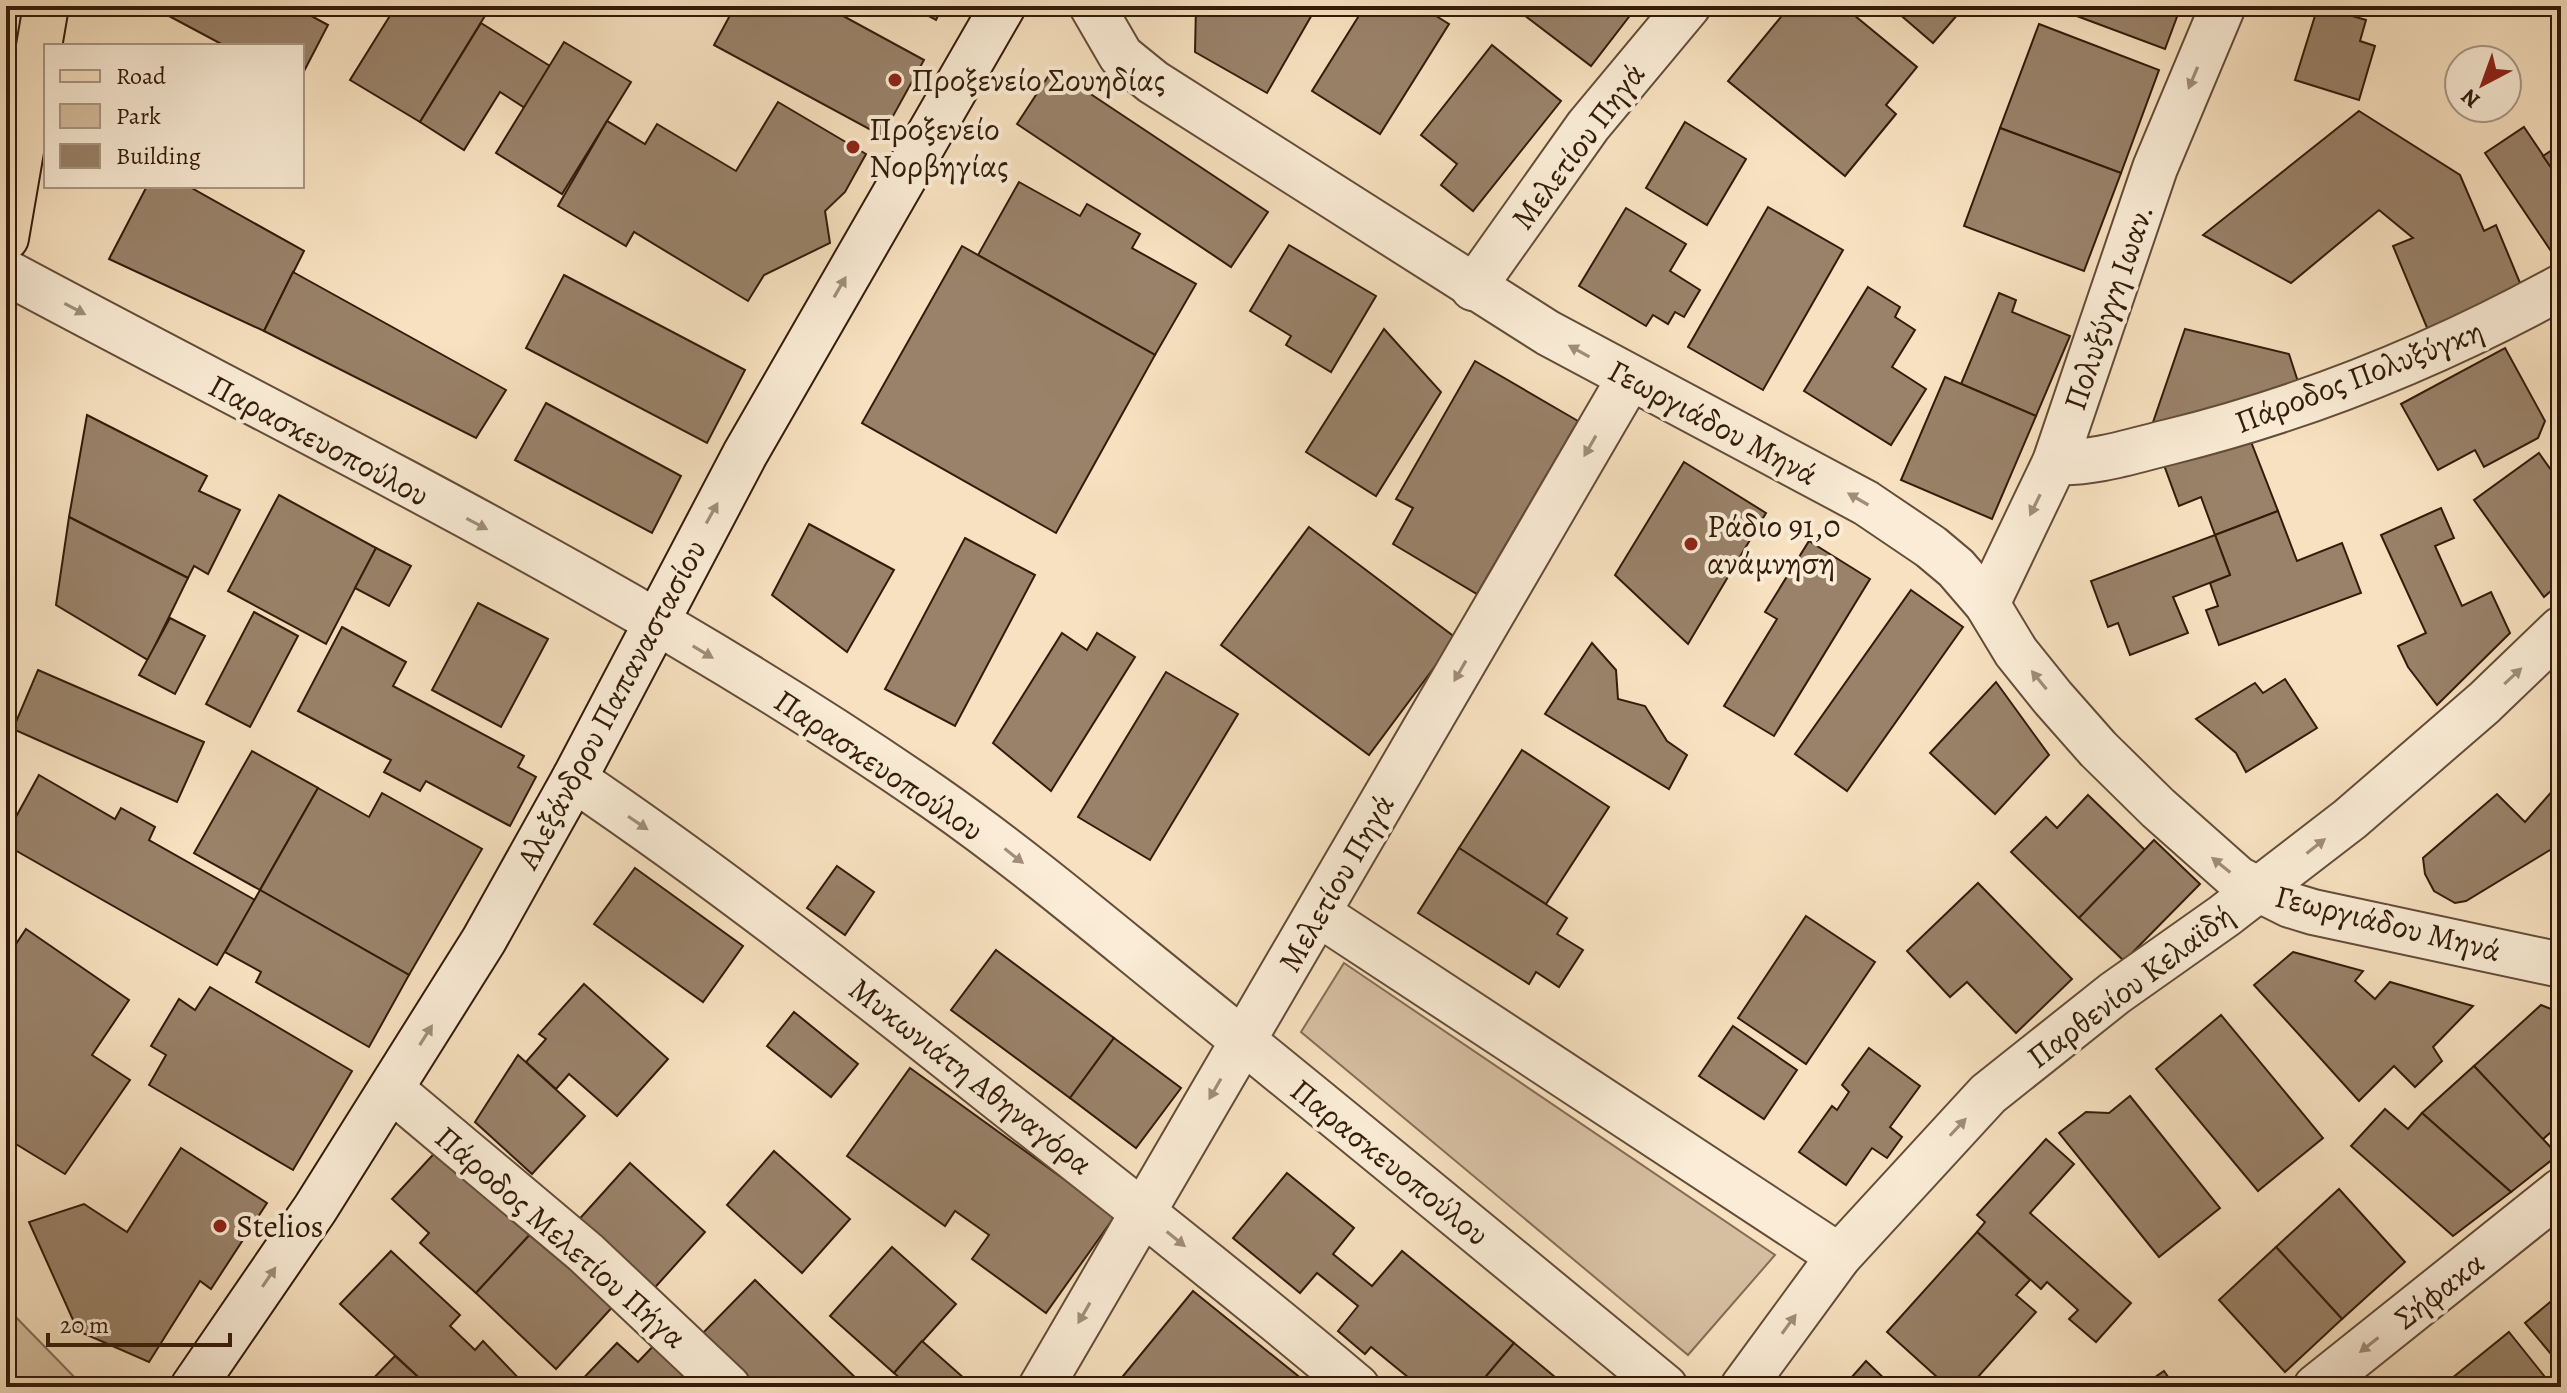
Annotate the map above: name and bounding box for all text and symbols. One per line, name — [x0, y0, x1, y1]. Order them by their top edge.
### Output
legend — [44, 44, 304, 188]
north arrow — [2443, 44, 2523, 124]
street label: Μελετίου Πηγά — [1501, 54, 1655, 238]
place label: Προξενείο Σουηδίας — [911, 58, 1165, 102]
text: Road — [116, 60, 166, 92]
one-way arrow — [2186, 66, 2199, 90]
marker: Προξενείο Σουηδίας — [886, 71, 904, 89]
text: N — [2455, 82, 2486, 115]
text: Park — [116, 100, 161, 132]
place label: Προξενείο Νορβηγίας — [869, 107, 1009, 188]
marker: Προξενείο Νορβηγίας — [844, 138, 862, 156]
text: Building — [116, 140, 201, 172]
street label: Πολυξύγγη Ιωαν. — [2052, 198, 2164, 416]
one-way arrow — [833, 275, 847, 298]
one-way arrow — [63, 302, 86, 316]
street label: Πάροδος Πολυξύγκη — [2228, 308, 2490, 444]
one-way arrow — [1567, 344, 1590, 357]
street label: Γεωργιάδου Μηνά — [1601, 348, 1825, 496]
street label: Παρασκευοπούλου — [201, 363, 437, 517]
one-way arrow — [1583, 435, 1597, 457]
one-way arrow — [1847, 492, 1869, 506]
one-way arrow — [2028, 494, 2042, 517]
one-way arrow — [705, 502, 719, 524]
place label: Ράδιο 91,0 ανάμνηση — [1707, 504, 1840, 585]
one-way arrow — [466, 516, 488, 530]
street label: Αλεξάνδρου Παπαναστασίου — [505, 532, 717, 877]
marker: Ράδιο 91,0 ανάμνηση — [1682, 535, 1700, 553]
one-way arrow — [692, 644, 714, 658]
one-way arrow — [1453, 660, 1467, 682]
one-way arrow — [2503, 667, 2522, 685]
one-way arrow — [2031, 670, 2047, 690]
street label: Παρασκευοπούλου — [766, 679, 992, 851]
street label: Μελετίου Πηγά — [1267, 786, 1405, 980]
one-way arrow — [628, 815, 649, 830]
one-way arrow — [2306, 838, 2326, 855]
one-way arrow — [1004, 847, 1024, 864]
one-way arrow — [2211, 857, 2231, 873]
street label: Γεωργιάδου Μηνά — [2270, 874, 2506, 972]
street label: Παρθενίου Κελαϊδή — [2018, 894, 2242, 1078]
street label: Μυκωνιάτη Αθηναγόρα — [840, 967, 1102, 1185]
one-way arrow — [418, 1024, 432, 1046]
street label: Παρασκευοπούλου — [1281, 1068, 1499, 1256]
one-way arrow — [1208, 1077, 1222, 1100]
street label: Πάροδος Μελετίου Πήγα — [426, 1116, 696, 1358]
one-way arrow — [1949, 1117, 1967, 1136]
place label: Stelios — [236, 1204, 324, 1248]
marker: Stelios — [211, 1217, 229, 1235]
one-way arrow — [1166, 1230, 1186, 1247]
street label: Σήφακα — [2385, 1241, 2493, 1339]
one-way arrow — [261, 1266, 276, 1287]
scale bar — [48, 1297, 230, 1347]
one-way arrow — [1077, 1302, 1091, 1324]
text: 20 m — [60, 1309, 109, 1341]
one-way arrow — [1781, 1314, 1797, 1334]
one-way arrow — [2359, 1336, 2379, 1353]

